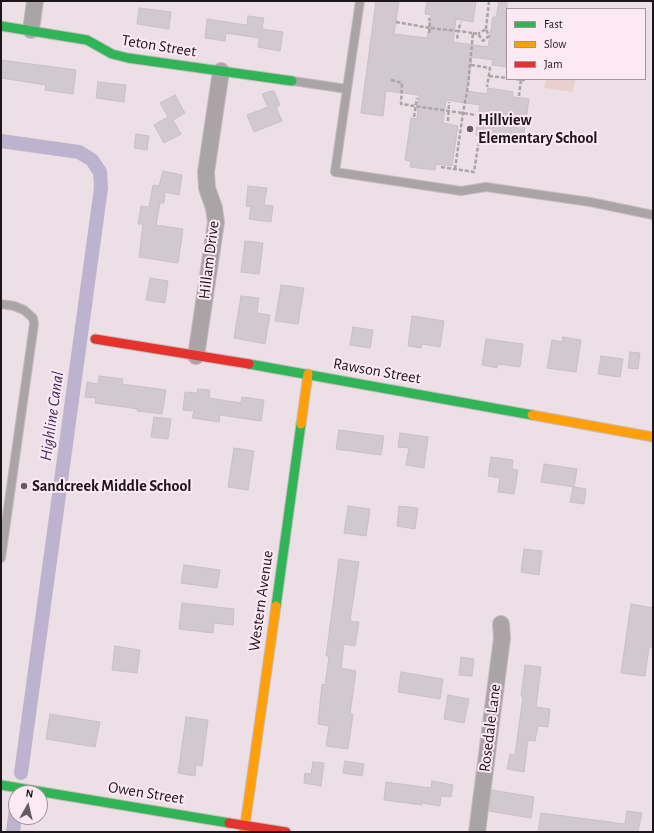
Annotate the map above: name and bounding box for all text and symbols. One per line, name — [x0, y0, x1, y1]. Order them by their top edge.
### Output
legend — [506, 8, 646, 80]
text: Fast — [544, 18, 563, 30]
street label: Teton Street — [120, 31, 198, 61]
text: Slow — [544, 38, 566, 50]
text: Jam — [544, 58, 563, 70]
place label: Hillview Elementary School — [478, 110, 598, 148]
marker: Hillview Elementary School — [465, 124, 475, 134]
street label: Hillam Drive — [195, 220, 223, 300]
street label: Rawson Street — [332, 354, 422, 388]
water label: Highline Canal — [36, 370, 68, 462]
place label: Sandcreek Middle School — [32, 476, 192, 496]
marker: Sandcreek Middle School — [19, 481, 29, 491]
street label: Western Avenue — [244, 549, 278, 653]
street label: Rosedale Lane — [475, 683, 505, 773]
street label: Owen Street — [107, 778, 185, 808]
north arrow — [8, 785, 48, 825]
text: N — [25, 788, 34, 800]

